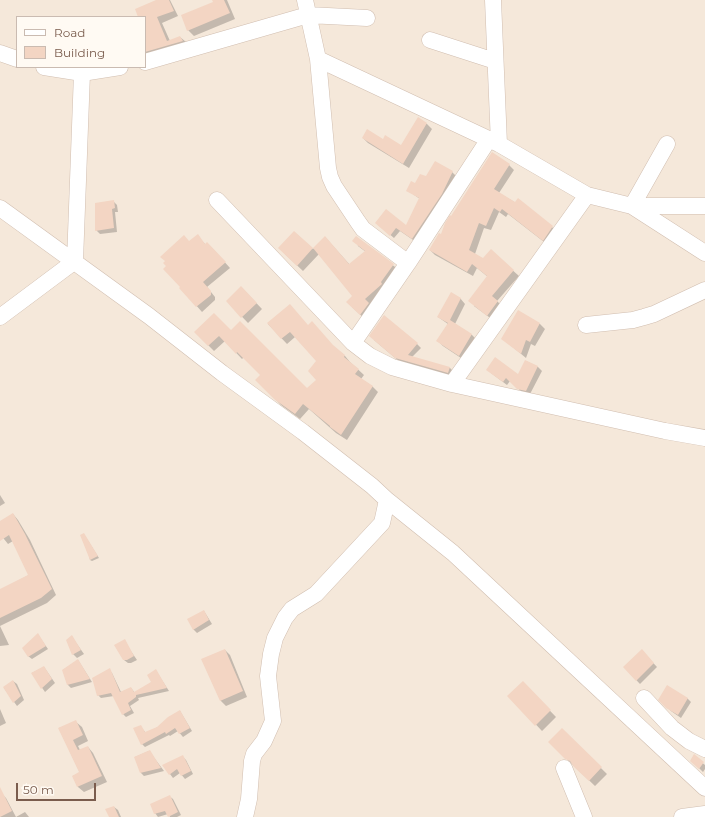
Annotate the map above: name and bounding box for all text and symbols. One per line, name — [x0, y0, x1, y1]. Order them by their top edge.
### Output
legend — [16, 16, 146, 68]
text: Road — [54, 25, 85, 40]
text: Building — [54, 45, 105, 60]
scale bar — [18, 775, 98, 801]
text: 50 m — [23, 782, 54, 797]

